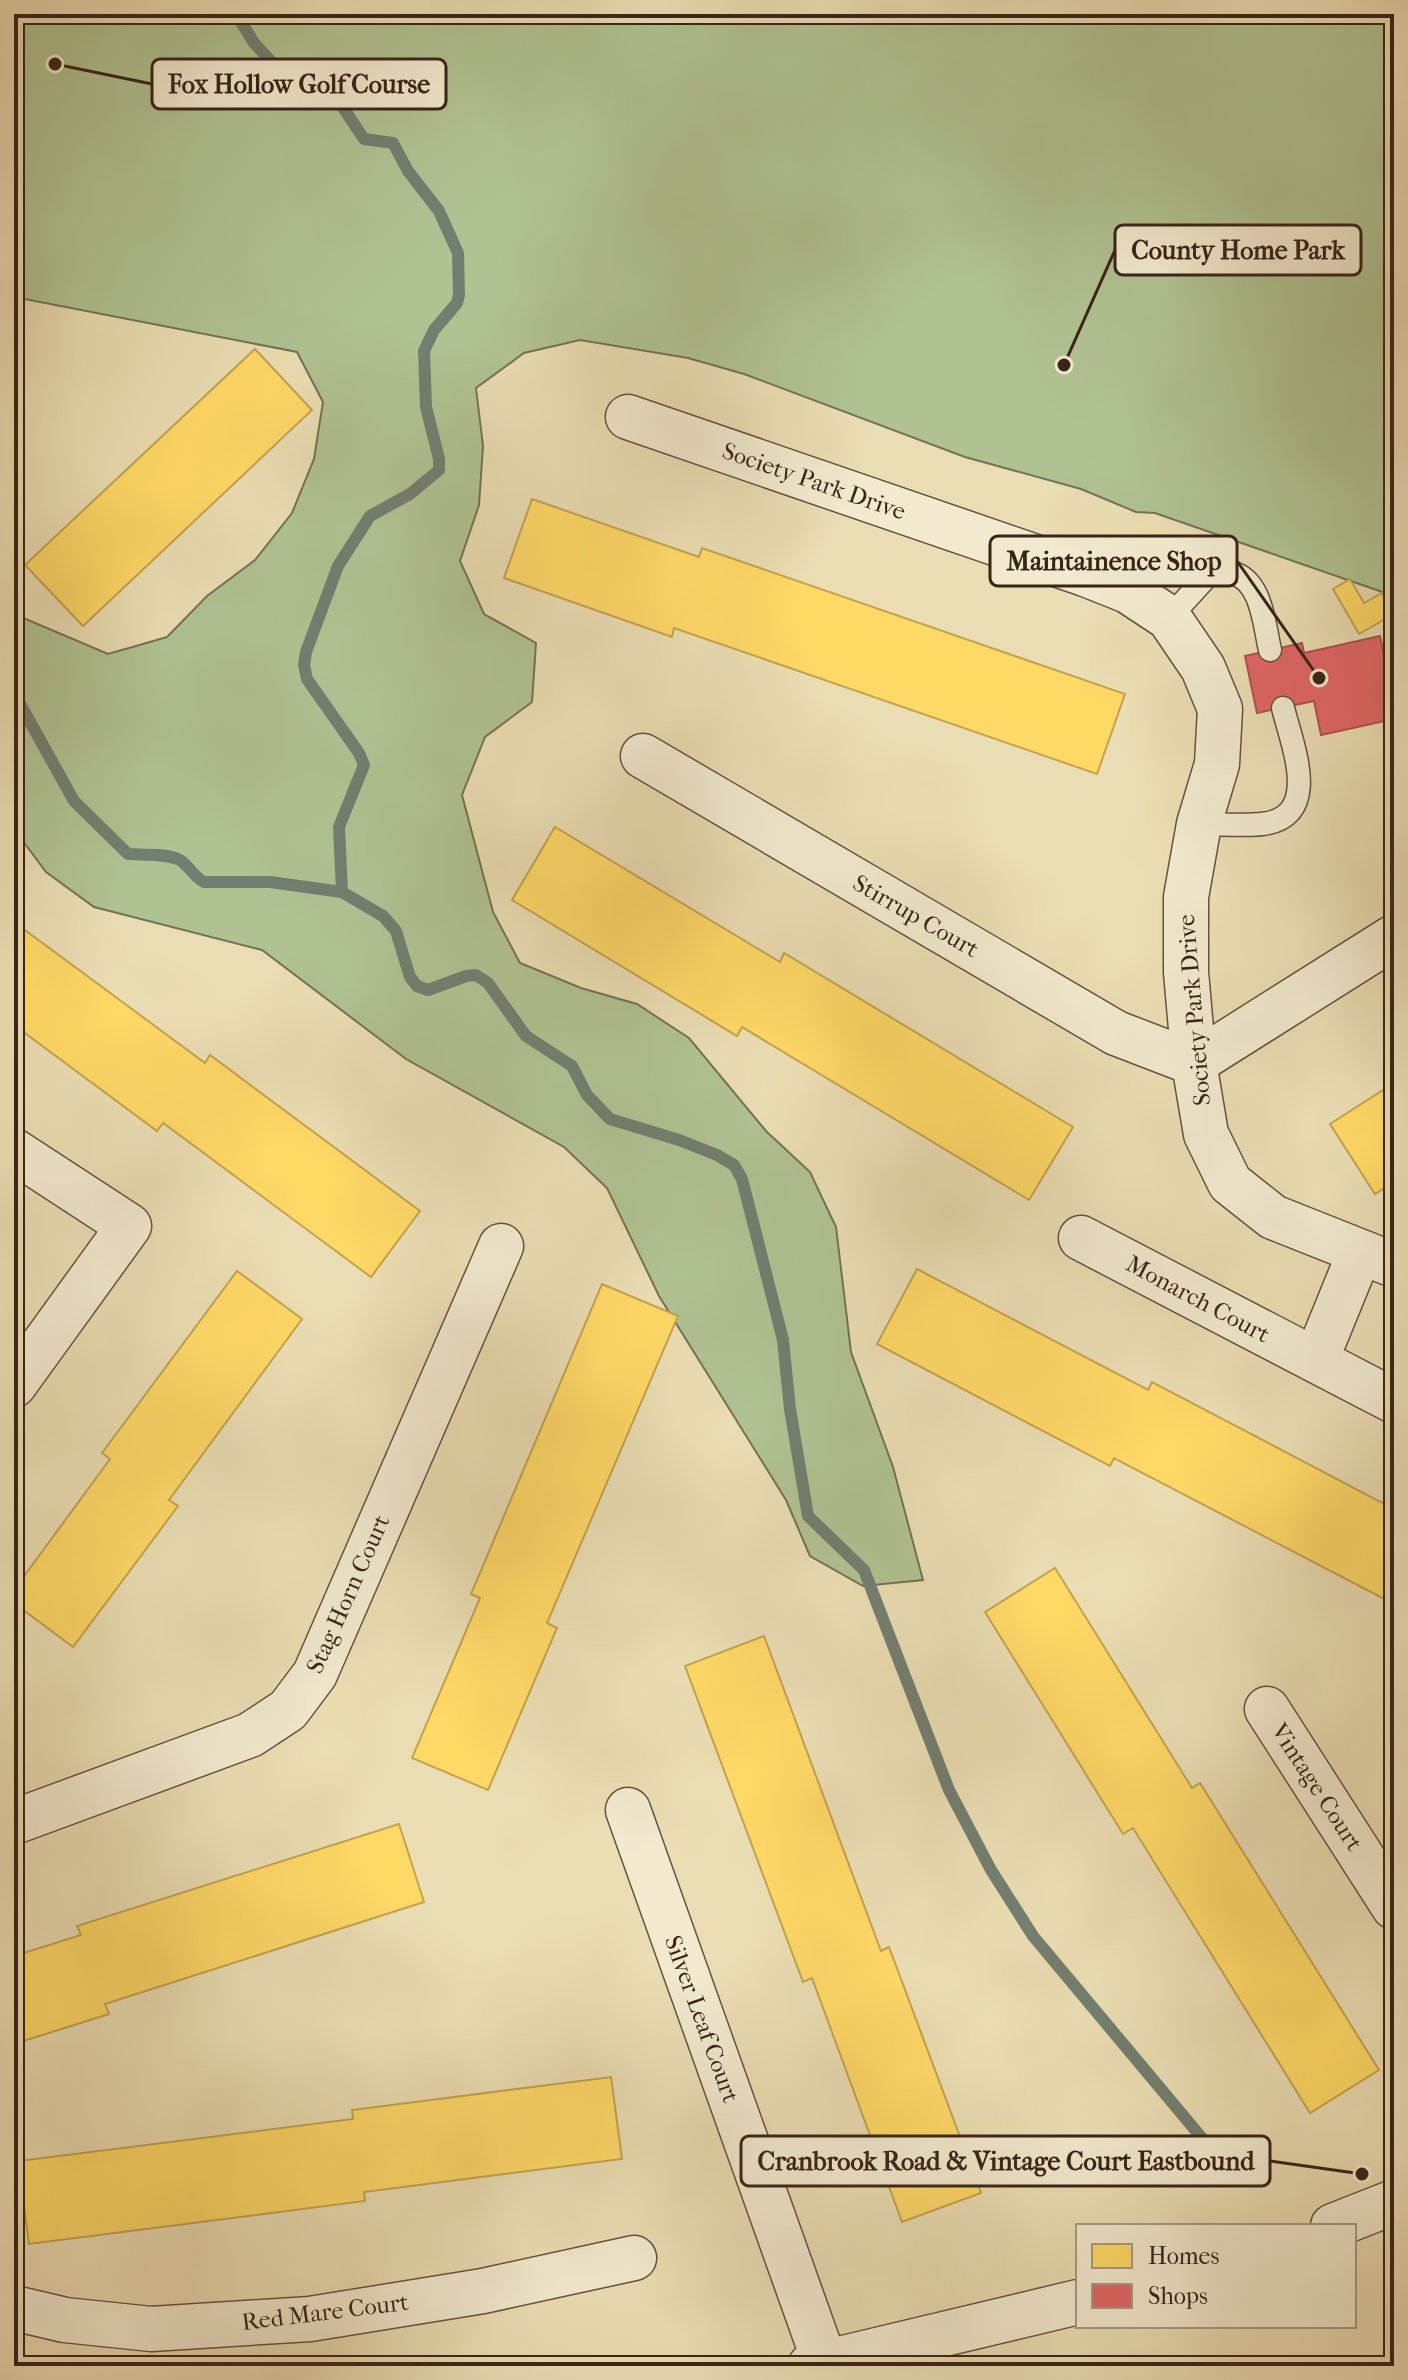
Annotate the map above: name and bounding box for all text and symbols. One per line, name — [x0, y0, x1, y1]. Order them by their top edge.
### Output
callout: Fox Hollow Golf Course — [152, 59, 446, 109]
text: Fox Hollow Golf Course — [167, 69, 430, 100]
callout: County Home Park — [1115, 225, 1361, 275]
text: County Home Park — [1131, 235, 1346, 266]
street label: Society Park Drive — [719, 437, 909, 526]
callout: Maintainence Shop — [990, 536, 1237, 586]
text: Maintainence Shop — [1006, 546, 1222, 577]
street label: Stirrup Court — [848, 869, 984, 964]
street label: Society Park Drive — [1172, 913, 1216, 1107]
street label: Monarch Court — [1121, 1249, 1275, 1349]
street label: Stag Horn Court — [301, 1510, 396, 1678]
street label: Vintage Court — [1265, 1717, 1369, 1856]
street label: Silver Leaf Court — [659, 1932, 745, 2107]
callout: Cranbrook Road & Vintage Court Eastbound — [741, 2136, 1270, 2186]
text: Cranbrook Road & Vintage Court Eastbound — [758, 2146, 1255, 2177]
legend — [1076, 2224, 1356, 2328]
text: Homes — [1148, 2242, 1219, 2270]
text: Shops — [1148, 2282, 1208, 2310]
street label: Red Mare Court — [240, 2288, 410, 2336]

